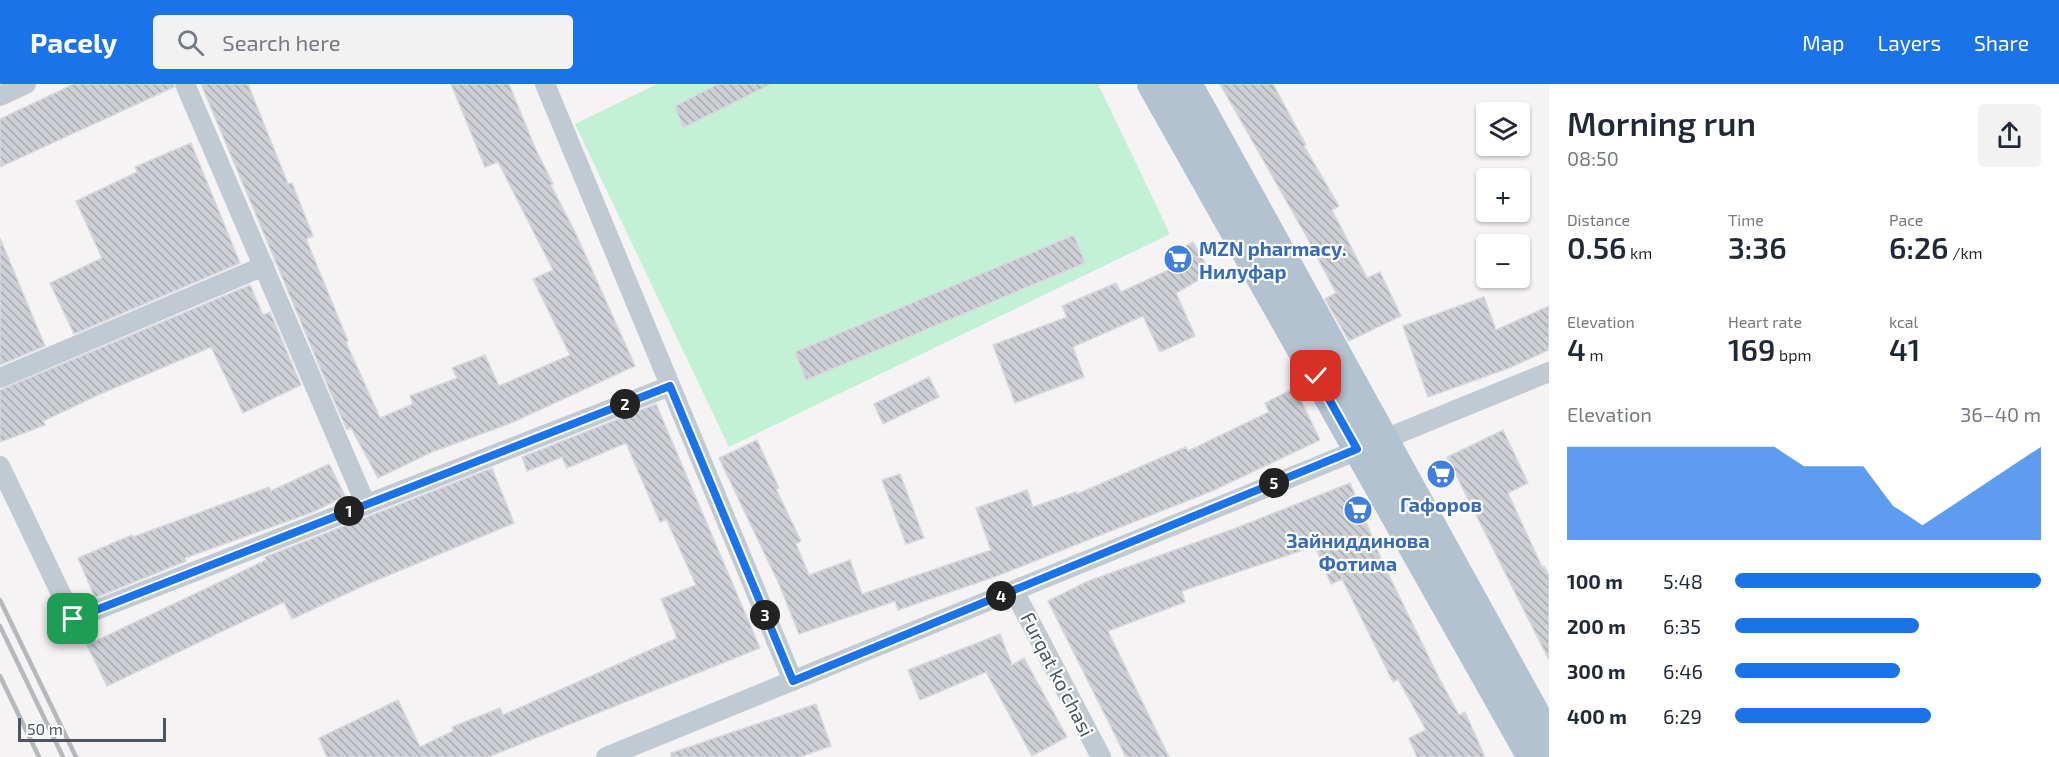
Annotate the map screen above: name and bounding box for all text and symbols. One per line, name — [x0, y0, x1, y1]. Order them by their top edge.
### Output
search box — [153, 15, 573, 69]
text: Pacely — [30, 25, 117, 59]
icon: search — [174, 26, 207, 59]
text: Search here — [222, 29, 341, 55]
text: Map — [1802, 30, 1844, 55]
text: Layers — [1877, 30, 1941, 55]
text: Share — [1974, 30, 2029, 55]
map controls — [1476, 102, 1530, 288]
button: layers — [1476, 102, 1530, 156]
text: Morning run — [1567, 103, 1756, 143]
button: share — [1978, 104, 2041, 167]
text: 08:50 — [1567, 146, 1619, 170]
button: + — [1476, 168, 1530, 222]
text: Distance — [1567, 210, 1630, 229]
text: Time — [1728, 210, 1764, 229]
text: Pace — [1889, 210, 1923, 229]
text: 0.56 — [1567, 229, 1627, 265]
text: 3:36 — [1728, 229, 1787, 265]
text: 6:26 — [1889, 229, 1949, 265]
button: − — [1476, 234, 1530, 288]
place label: MZN pharmacy. Нилуфар — [1199, 236, 1347, 283]
supermarket icon: MZN pharmacy. Нилуфар — [1162, 243, 1194, 275]
text: km — [1627, 243, 1652, 262]
text: /km — [1949, 243, 1983, 262]
text: Elevation — [1567, 312, 1635, 331]
text: Heart rate — [1728, 312, 1802, 331]
text: kcal — [1889, 312, 1918, 331]
text: 4 — [1567, 331, 1586, 367]
text: 169 — [1728, 331, 1775, 367]
text: 41 — [1889, 331, 1920, 367]
text: m — [1586, 345, 1603, 364]
text: bpm — [1775, 345, 1811, 364]
pin — [1290, 350, 1341, 401]
icon: check — [1299, 359, 1332, 392]
pin: 2 — [610, 389, 640, 419]
text: 2 — [620, 394, 630, 413]
text: Elevation — [1567, 402, 1652, 426]
text: 36–40 m — [1960, 402, 2041, 426]
supermarket icon: Гафоров — [1425, 458, 1457, 490]
pin: 5 — [1259, 468, 1289, 498]
text: 5 — [1270, 473, 1278, 492]
place label: Гафоров — [1400, 492, 1482, 516]
supermarket icon: Зайниддинова Фотима — [1342, 494, 1374, 526]
pin: 1 — [334, 496, 364, 526]
text: 1 — [346, 501, 352, 520]
place label: Зайниддинова Фотима — [1286, 528, 1430, 575]
text: 100 m — [1567, 569, 1623, 593]
text: 5:48 — [1663, 569, 1703, 593]
pin: 4 — [986, 581, 1016, 611]
text: 4 — [996, 586, 1006, 605]
pin — [47, 593, 98, 644]
pin: 3 — [750, 600, 780, 630]
icon: arrive — [56, 602, 89, 635]
text: 3 — [760, 605, 770, 624]
street label: Furqat ko'chasi — [1016, 608, 1100, 740]
text: 200 m — [1567, 614, 1626, 638]
text: 6:35 — [1663, 614, 1701, 638]
text: 300 m — [1567, 659, 1626, 683]
text: 6:46 — [1663, 659, 1703, 683]
text: 400 m — [1567, 704, 1627, 728]
text: 6:29 — [1663, 704, 1702, 728]
scale bar — [18, 715, 166, 742]
text: 50 m — [27, 719, 63, 738]

